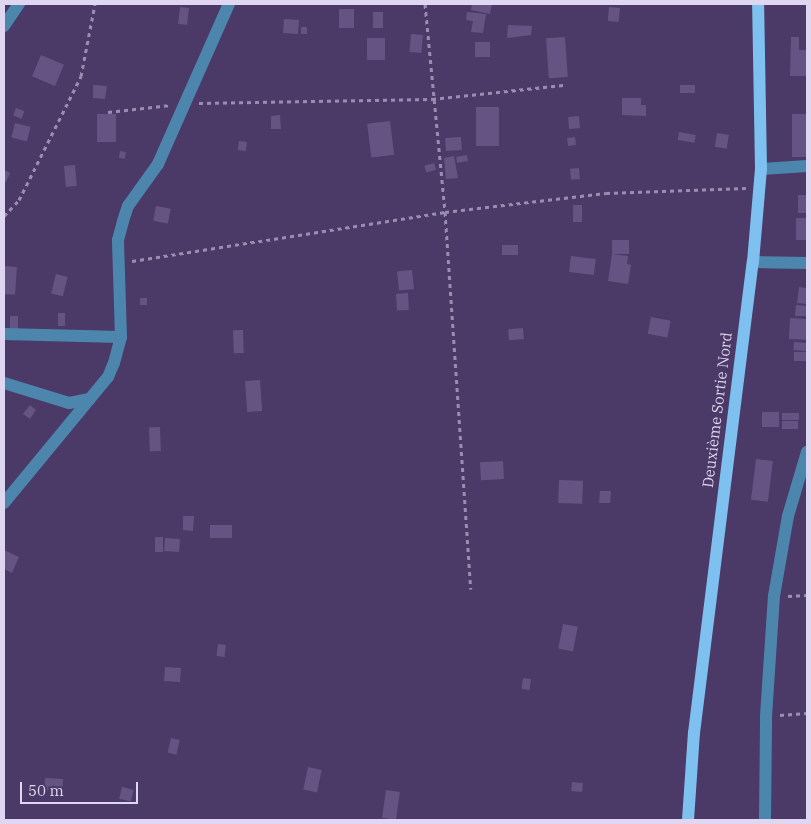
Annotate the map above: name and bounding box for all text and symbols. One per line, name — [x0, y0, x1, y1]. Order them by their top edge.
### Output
street label: Deuxième Sortie Nord — [699, 331, 735, 489]
scale bar — [22, 772, 140, 804]
text: 50 m — [28, 781, 64, 800]

